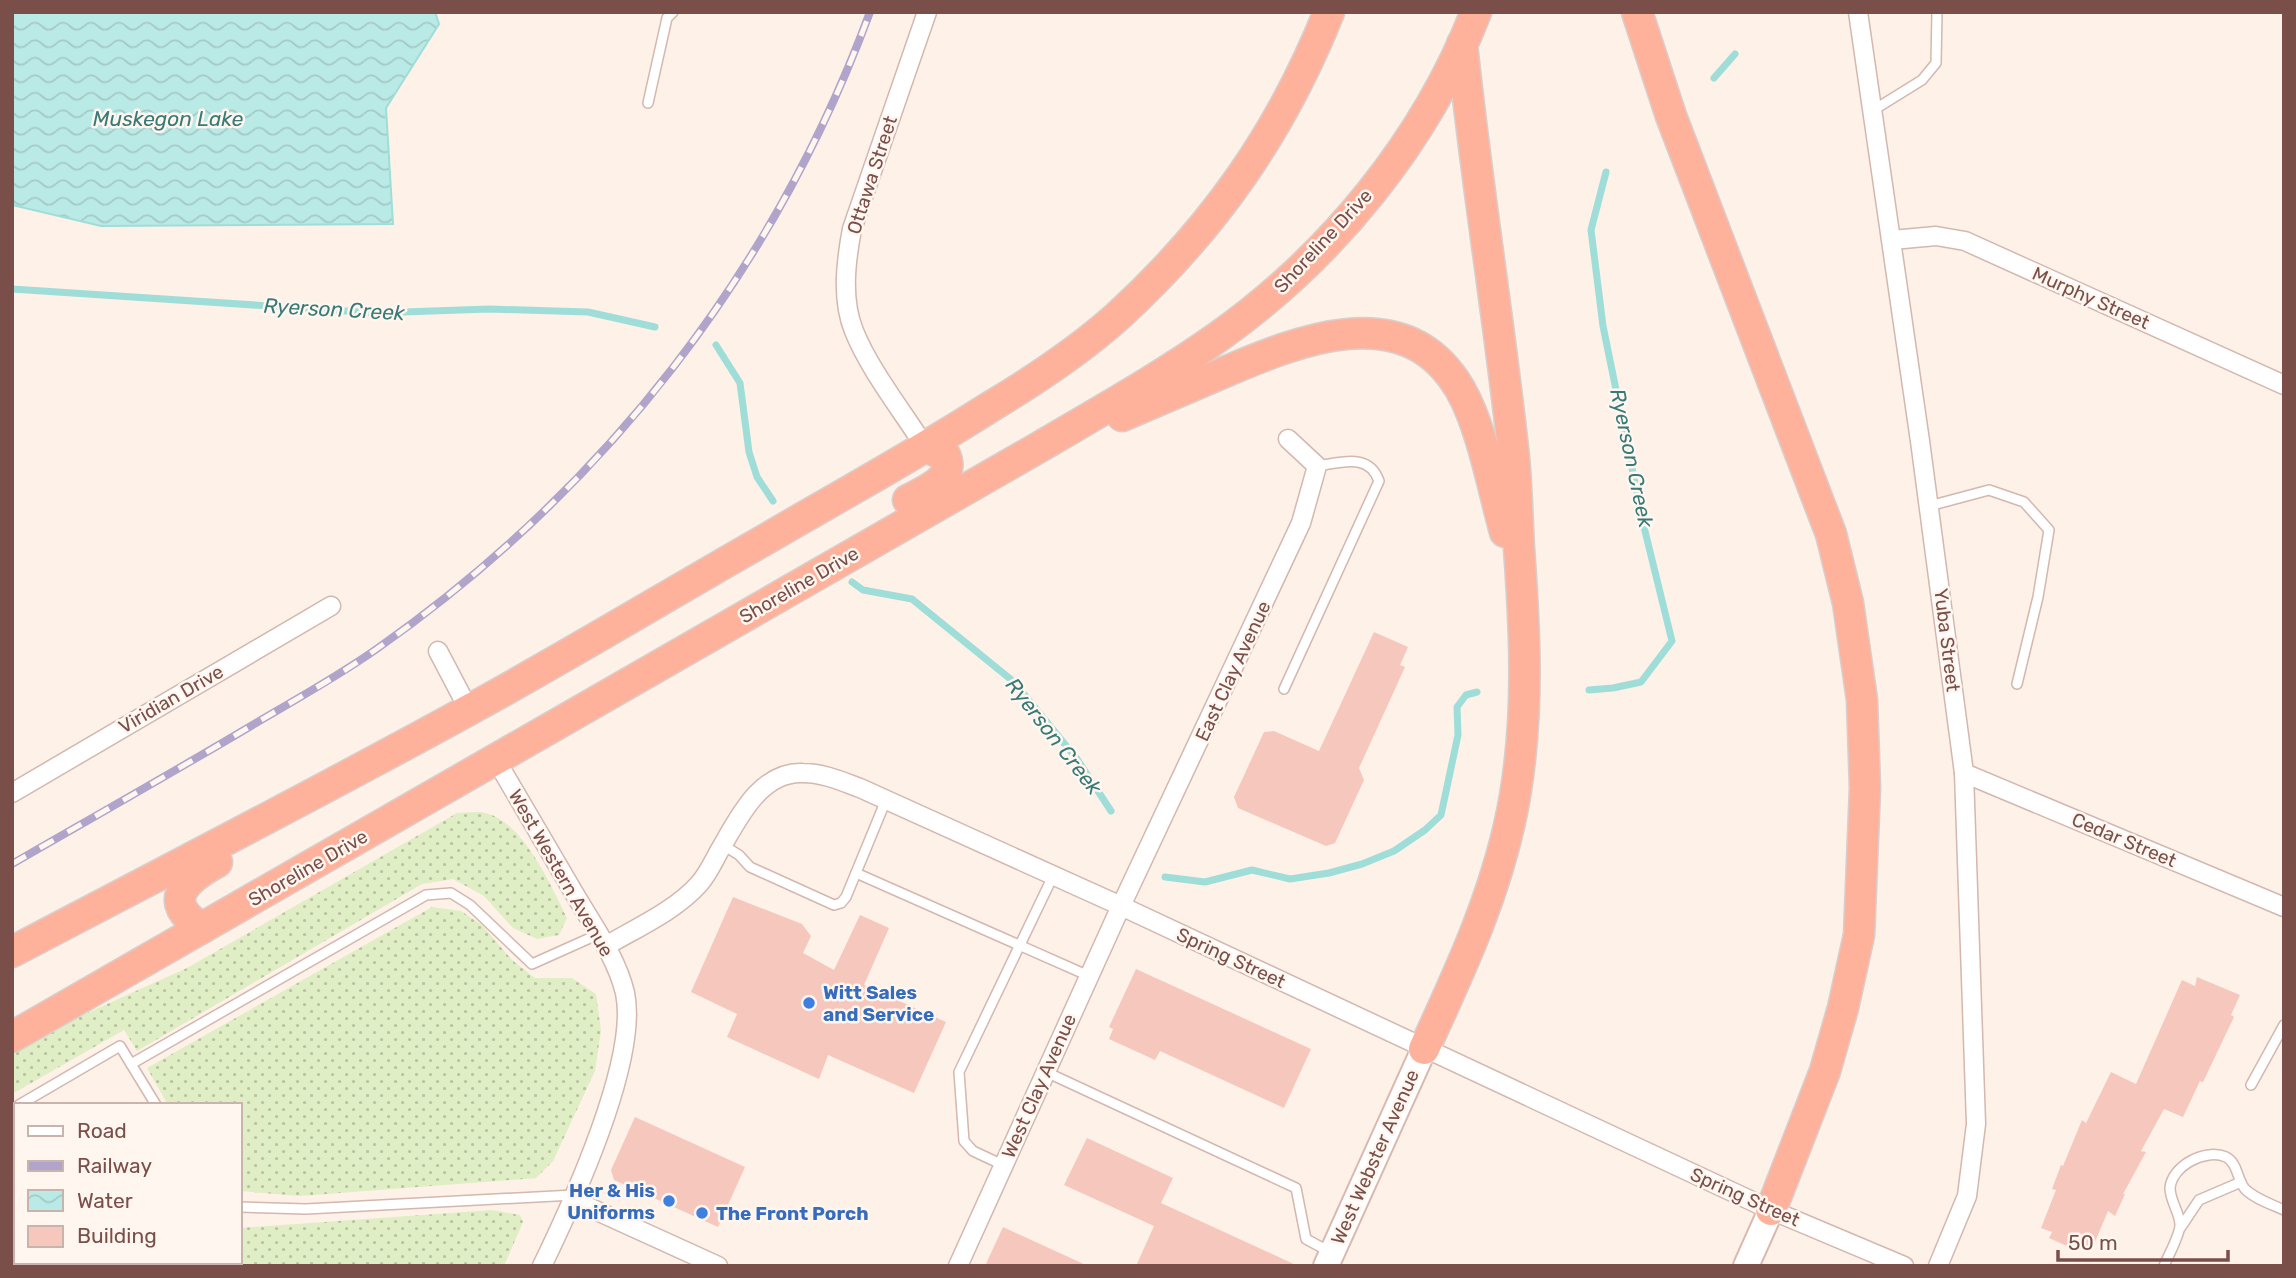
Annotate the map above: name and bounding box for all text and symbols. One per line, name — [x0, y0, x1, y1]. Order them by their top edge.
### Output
water label: Muskegon Lake — [93, 106, 244, 131]
street label: Ottawa Street — [842, 112, 902, 237]
street label: Shoreline Drive — [1269, 184, 1377, 298]
street label: Murphy Street — [2029, 262, 2154, 334]
water label: Ryerson Creek — [263, 293, 407, 325]
water label: Ryerson Creek — [1605, 386, 1659, 531]
street label: Shoreline Drive — [735, 542, 863, 628]
street label: Yuba Street — [1929, 587, 1965, 694]
street label: East Clay Avenue — [1190, 597, 1276, 745]
street label: Viridian Drive — [115, 660, 227, 738]
water label: Ryerson Creek — [1001, 673, 1108, 800]
street label: West Western Avenue — [504, 785, 618, 961]
street label: Cedar Street — [2068, 808, 2180, 873]
street label: Shoreline Drive — [244, 825, 372, 911]
street label: Spring Street — [1173, 923, 1290, 993]
place label: Witt Sales and Service — [823, 981, 934, 1026]
marker: Witt Sales and Service — [801, 995, 817, 1011]
street label: West Clay Avenue — [997, 1010, 1081, 1162]
street label: West Webster Avenue — [1326, 1066, 1424, 1248]
legend — [14, 1103, 242, 1264]
text: Road — [77, 1118, 127, 1143]
text: Railway — [77, 1153, 152, 1178]
street label: Spring Street — [1687, 1163, 1804, 1232]
place label: Her & His Uniforms — [567, 1179, 655, 1224]
text: Water — [77, 1188, 133, 1213]
marker: Her & His Uniforms — [661, 1193, 677, 1209]
place label: The Front Porch — [716, 1202, 869, 1225]
marker: The Front Porch — [694, 1205, 710, 1221]
scale bar — [2058, 1218, 2228, 1262]
text: Building — [77, 1223, 157, 1248]
text: 50 m — [2068, 1230, 2118, 1255]

